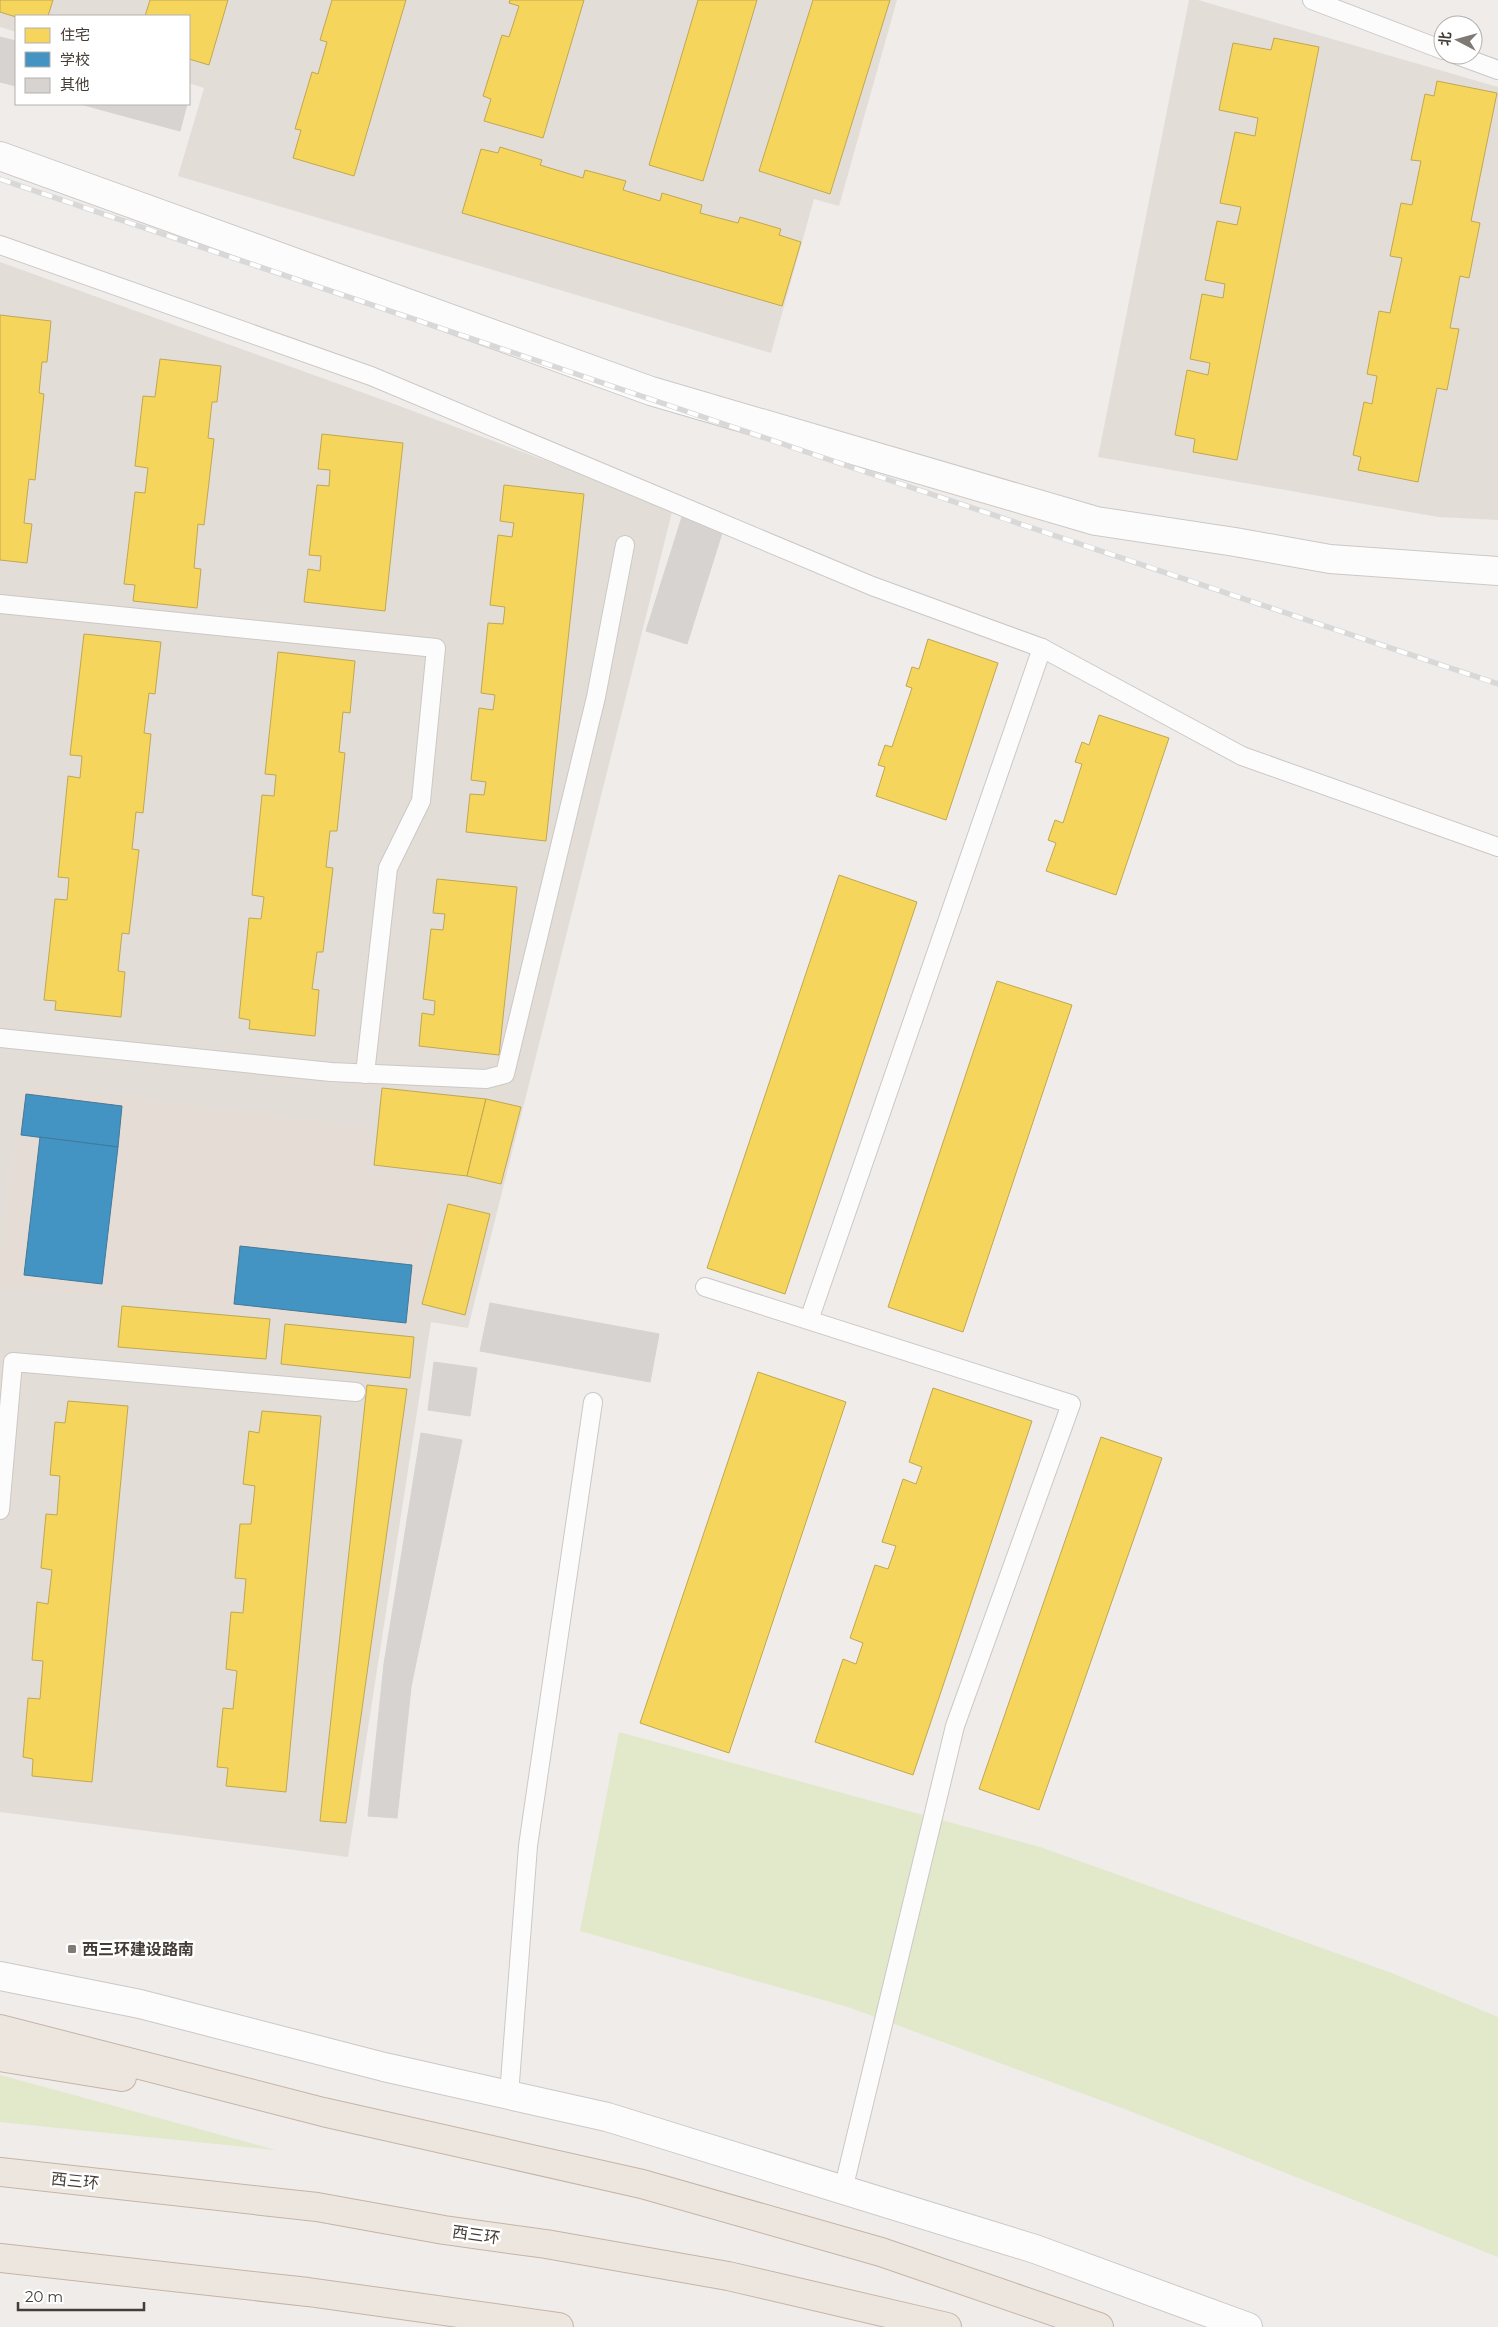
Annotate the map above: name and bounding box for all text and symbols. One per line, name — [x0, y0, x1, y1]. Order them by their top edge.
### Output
legend — [15, 15, 190, 105]
north arrow — [1433, 15, 1483, 65]
text: 住宅 — [60, 25, 90, 44]
text: 北 — [1435, 31, 1455, 47]
text: 学校 — [60, 50, 90, 69]
text: 其他 — [60, 75, 90, 94]
place label: 西三环建设路南 — [82, 1940, 194, 1959]
marker: 西三环建设路南 — [66, 1943, 78, 1955]
street label: 西三环 — [50, 2169, 100, 2193]
street label: 西三环 — [451, 2222, 501, 2248]
scale bar — [18, 2280, 144, 2312]
text: 20 m — [25, 2287, 63, 2306]

